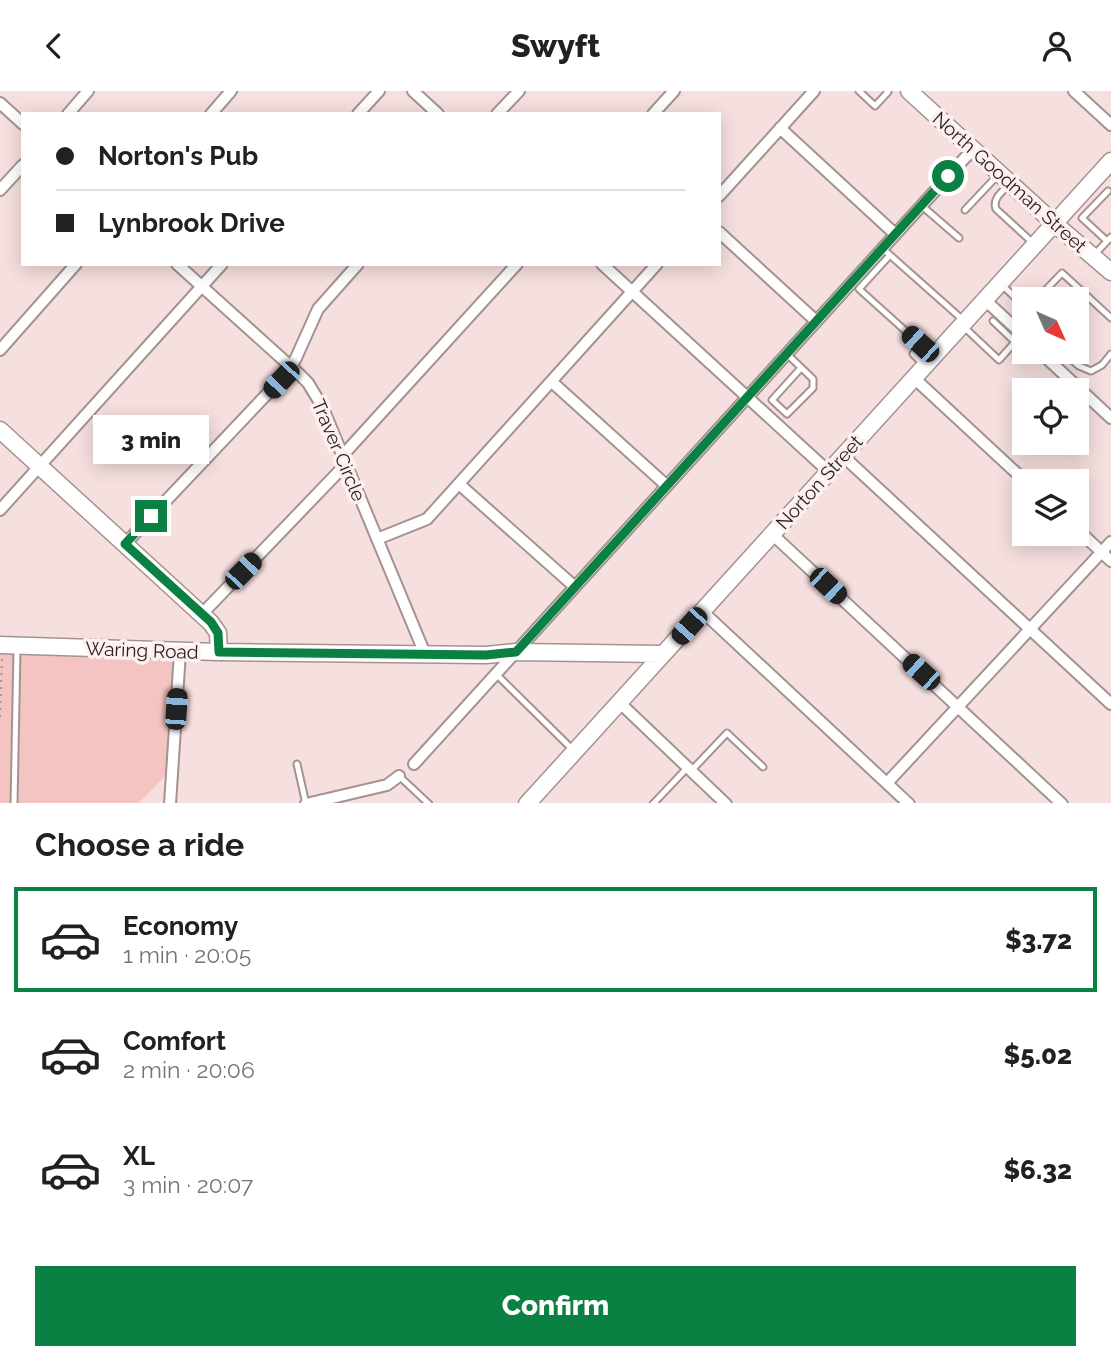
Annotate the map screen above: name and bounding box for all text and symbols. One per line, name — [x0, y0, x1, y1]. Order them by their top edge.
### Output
icon: back — [35, 27, 73, 65]
text: Swyft — [511, 27, 600, 64]
icon: person — [1038, 27, 1076, 65]
street label: North Goodman Street — [929, 107, 1092, 257]
text: Norton's Pub — [98, 141, 258, 171]
route start — [932, 160, 964, 192]
text: Lynbrook Drive — [98, 208, 285, 238]
north arrow — [1012, 287, 1088, 364]
map controls — [1012, 287, 1089, 546]
car — [898, 322, 943, 366]
car — [259, 357, 304, 403]
button: locate — [1012, 378, 1089, 455]
street label: Traver Circle — [308, 396, 370, 504]
callout: 3 min — [93, 415, 209, 463]
text: 3 min — [121, 426, 181, 453]
street label: Norton Street — [771, 430, 867, 533]
button: layers — [1012, 469, 1089, 546]
route end — [135, 500, 167, 532]
car — [221, 549, 266, 593]
car — [806, 564, 851, 608]
car — [668, 603, 711, 649]
street label: Waring Road — [85, 637, 199, 663]
car — [899, 650, 944, 694]
car — [165, 687, 188, 731]
text: Choose a ride — [35, 826, 244, 863]
icon: car — [39, 908, 102, 971]
text: Economy — [123, 911, 238, 941]
text: $3.72 — [1005, 925, 1072, 955]
text: 1 min · 20:05 — [123, 941, 251, 968]
icon: car — [39, 1023, 102, 1086]
text: Comfort — [123, 1026, 226, 1056]
text: $5.02 — [1004, 1040, 1072, 1070]
text: 2 min · 20:06 — [123, 1056, 255, 1083]
icon: car — [39, 1138, 102, 1201]
text: XL — [123, 1141, 155, 1171]
text: $6.32 — [1003, 1155, 1072, 1185]
text: 3 min · 20:07 — [123, 1171, 253, 1198]
button: Confirm — [35, 1266, 1076, 1346]

